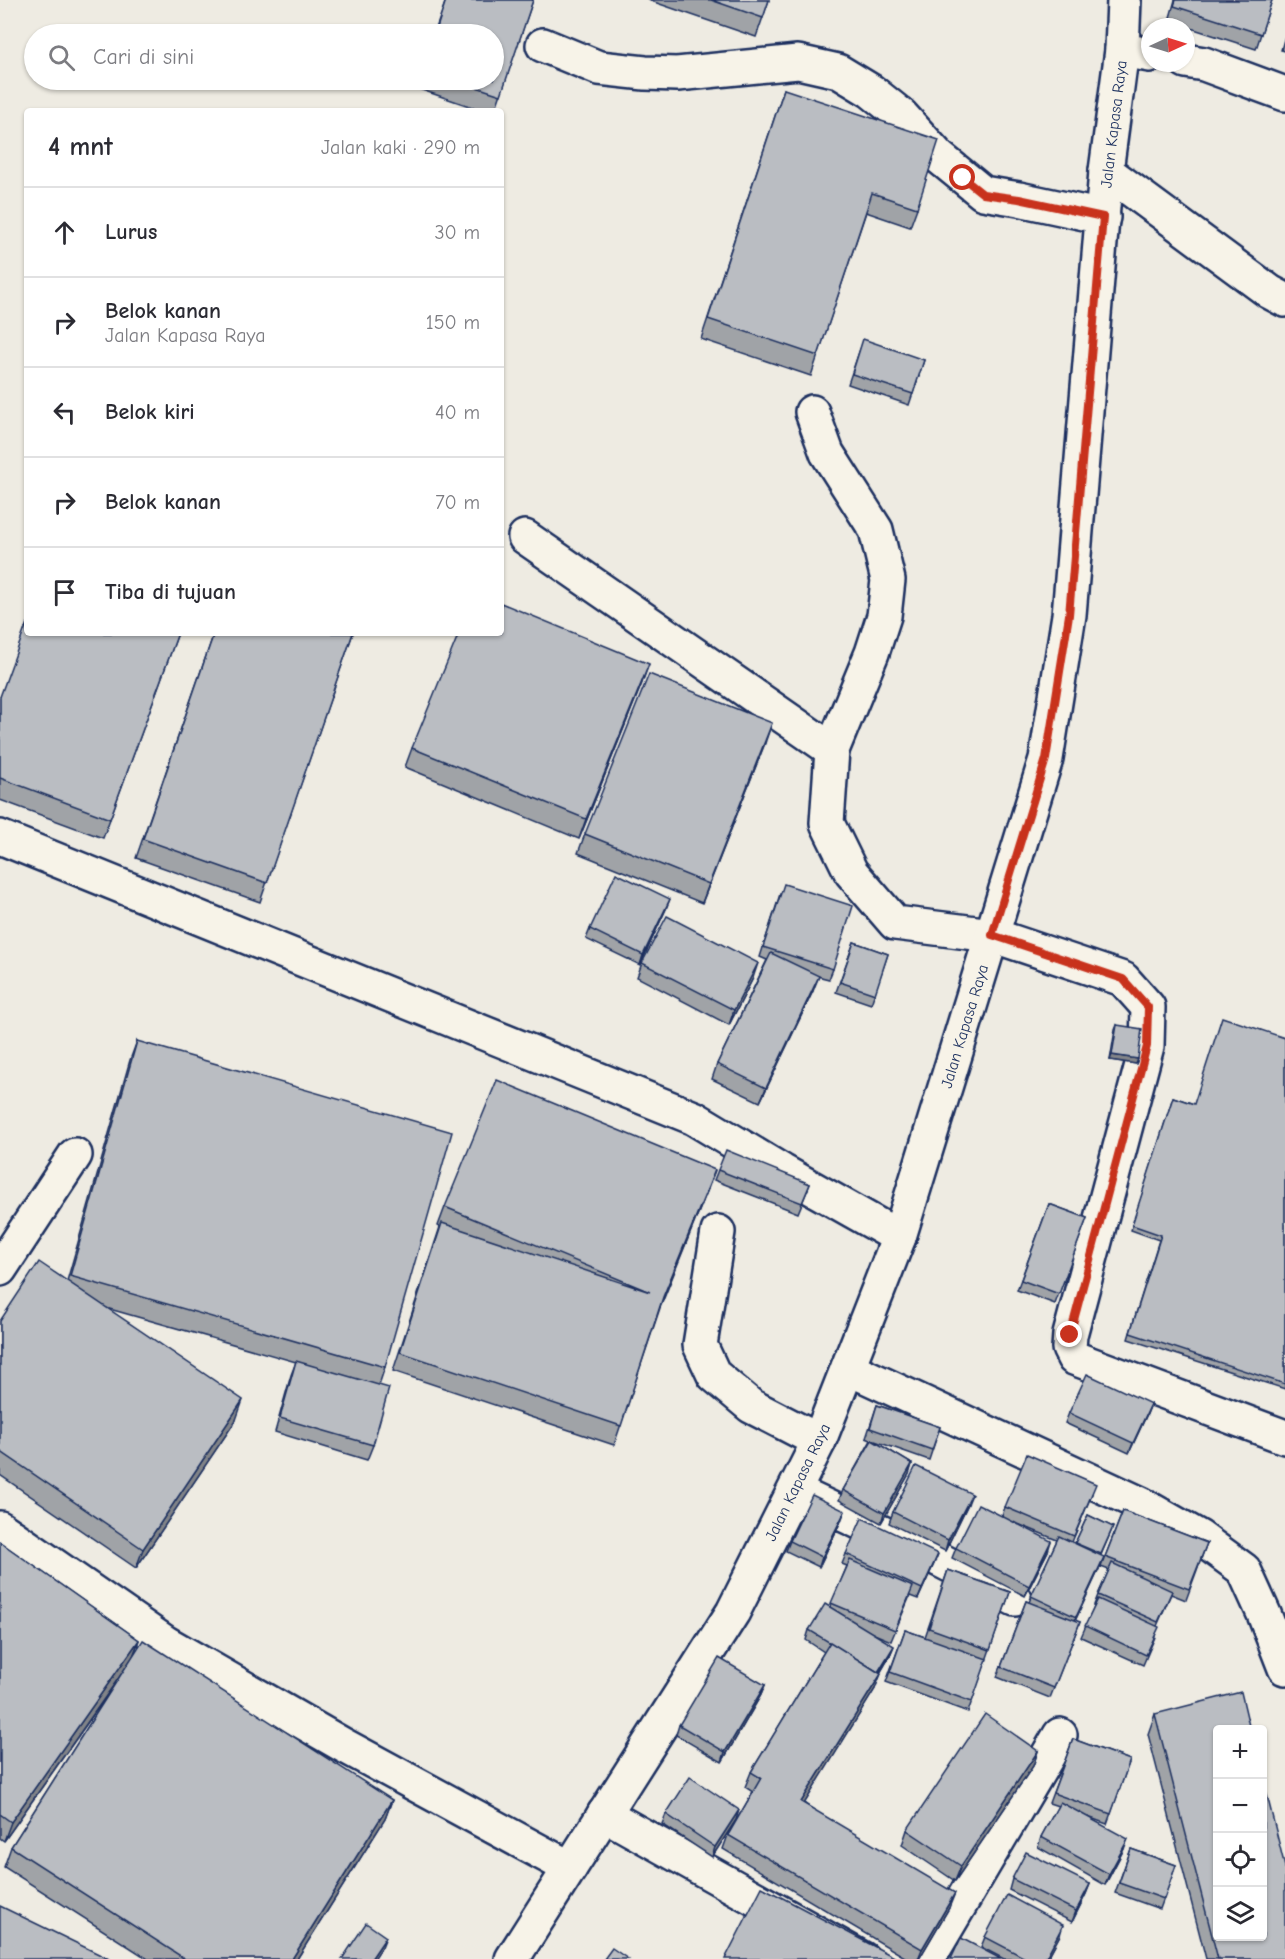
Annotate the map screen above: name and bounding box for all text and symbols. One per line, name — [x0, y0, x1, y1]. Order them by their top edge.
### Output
north arrow — [1141, 18, 1195, 72]
search box — [24, 24, 504, 90]
icon: search — [45, 41, 78, 74]
text: Cari di sini — [93, 44, 194, 70]
street label: Jalan Kapasa Raya — [1097, 59, 1131, 189]
text: 4 mnt — [48, 132, 113, 162]
text: Jalan kaki · 290 m — [321, 136, 480, 159]
route start — [949, 164, 975, 190]
icon: ahead — [48, 216, 81, 249]
text: Lurus — [105, 219, 157, 245]
text: 30 m — [434, 221, 480, 244]
text: Belok kanan — [105, 298, 221, 324]
icon: right — [48, 306, 81, 339]
text: 150 m — [426, 311, 480, 334]
text: Jalan Kapasa Raya — [105, 324, 266, 347]
icon: left — [48, 396, 81, 429]
text: Belok kiri — [105, 399, 195, 425]
text: 40 m — [435, 401, 480, 424]
icon: right — [48, 486, 81, 519]
text: Belok kanan — [105, 489, 221, 515]
text: 70 m — [435, 491, 480, 514]
icon: arrive — [48, 576, 81, 609]
text: Tiba di tujuan — [105, 579, 236, 605]
street label: Jalan Kapasa Raya — [938, 962, 992, 1090]
route end — [1056, 1321, 1082, 1347]
street label: Jalan Kapasa Raya — [762, 1421, 834, 1544]
map controls — [1213, 1725, 1267, 1941]
button: + — [1213, 1725, 1267, 1779]
button: − — [1213, 1779, 1267, 1833]
button: locate — [1213, 1833, 1267, 1887]
button: layers — [1213, 1887, 1267, 1941]

